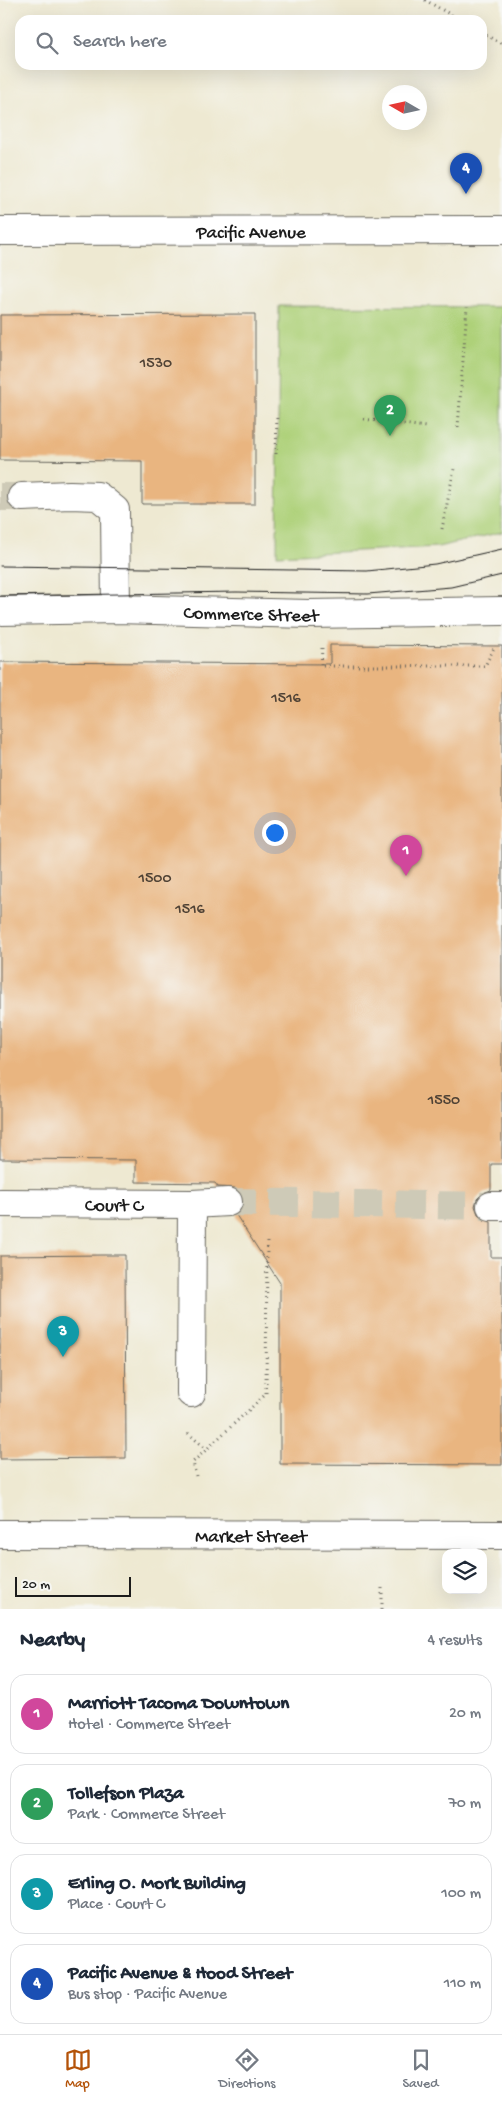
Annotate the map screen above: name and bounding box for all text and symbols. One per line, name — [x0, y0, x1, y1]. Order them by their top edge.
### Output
search box — [15, 15, 487, 70]
icon: search — [33, 29, 61, 57]
text: Search here — [73, 31, 167, 54]
north arrow — [382, 85, 427, 130]
pin: 4 — [450, 153, 482, 194]
street label: Pacific Avenue — [195, 222, 306, 246]
house number: 1530 — [139, 355, 172, 374]
pin: 2 — [374, 395, 406, 436]
street label: Commerce Street — [183, 603, 321, 629]
house number: 1516 — [270, 690, 302, 709]
your location — [262, 820, 288, 846]
pin: 1 — [390, 835, 422, 876]
house number: 1500 — [137, 870, 172, 889]
house number: 1516 — [174, 901, 206, 920]
house number: 1550 — [427, 1092, 460, 1111]
street label: Court C — [85, 1195, 145, 1219]
pin: 3 — [47, 1316, 79, 1357]
street label: Market Street — [195, 1526, 309, 1550]
map controls — [442, 1549, 487, 1594]
button: layers — [442, 1549, 487, 1594]
scale bar — [15, 1574, 131, 1597]
text: 20 m — [22, 1577, 50, 1594]
text: Nearby — [20, 1629, 85, 1654]
text: 4 results — [427, 1632, 482, 1651]
text: Marriott Tacoma Downtown — [68, 1693, 289, 1716]
text: 1 — [34, 1705, 40, 1724]
text: 20 m — [449, 1705, 481, 1724]
text: Hotel · Commerce Street — [68, 1716, 230, 1735]
text: Tollefson Plaza — [68, 1783, 184, 1806]
text: 2 — [33, 1795, 41, 1814]
text: 70 m — [448, 1795, 481, 1814]
text: Park · Commerce Street — [68, 1806, 225, 1825]
text: Erling O. Mork Building — [68, 1873, 246, 1896]
text: 3 — [33, 1885, 41, 1904]
text: 100 m — [441, 1885, 481, 1904]
text: Place · Court C — [68, 1896, 165, 1915]
text: Pacific Avenue & Hood Street — [68, 1963, 292, 1986]
text: 4 — [33, 1975, 41, 1994]
text: 110 m — [444, 1975, 481, 1994]
text: Bus stop · Pacific Avenue — [68, 1986, 227, 2005]
tab: Map — [64, 2046, 92, 2093]
tab: Directions — [219, 2046, 276, 2093]
tab: Saved — [403, 2046, 438, 2093]

